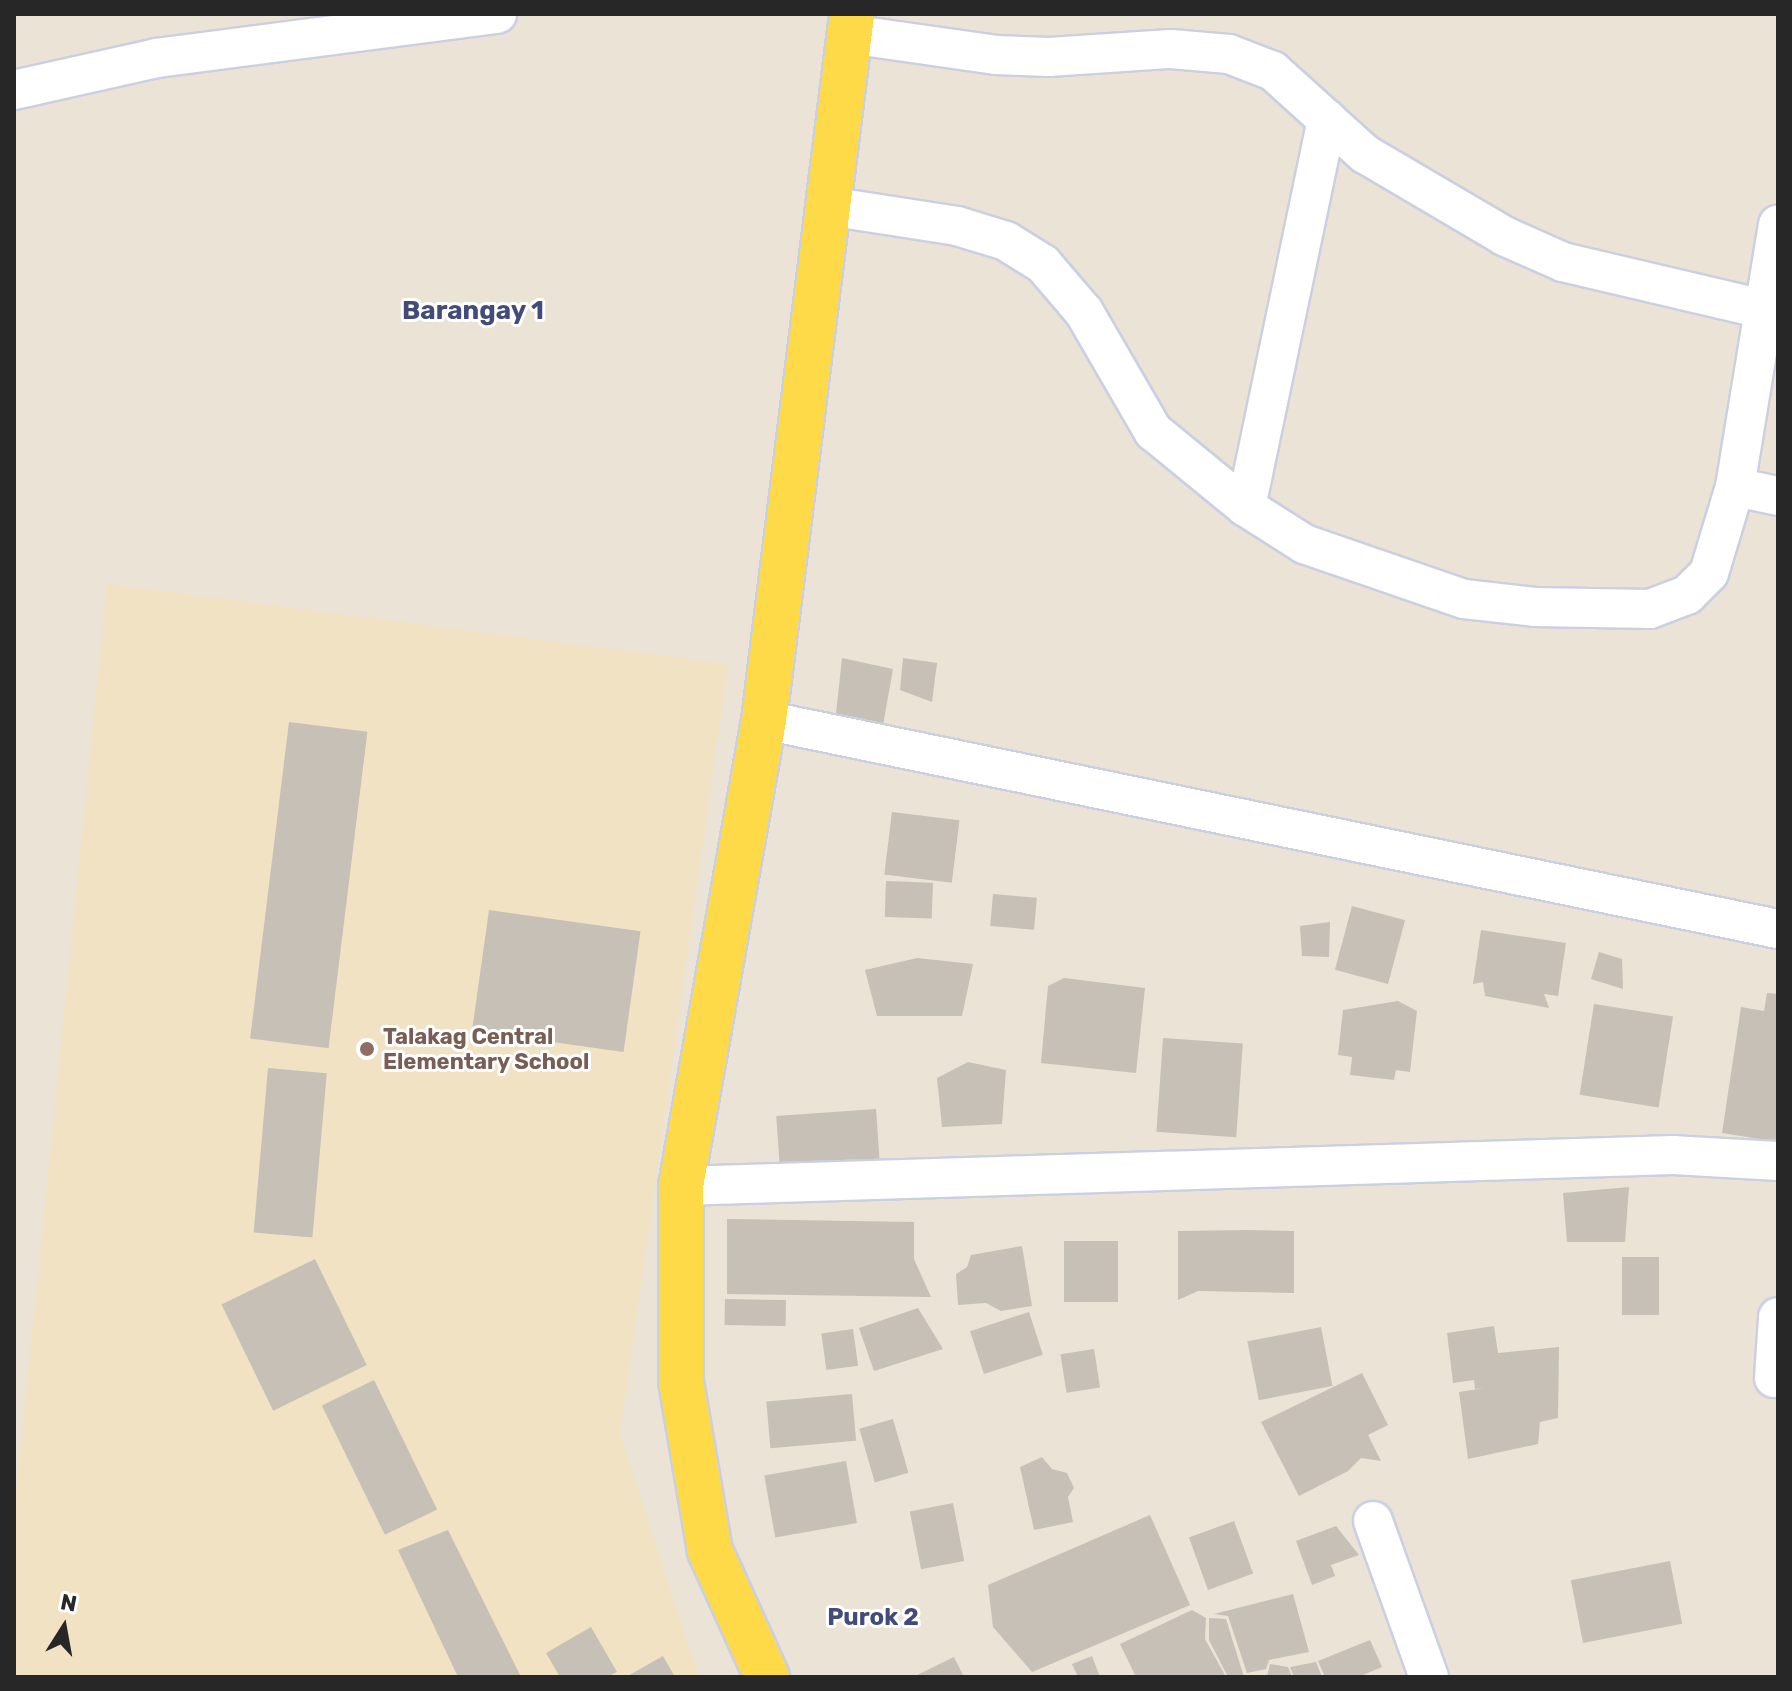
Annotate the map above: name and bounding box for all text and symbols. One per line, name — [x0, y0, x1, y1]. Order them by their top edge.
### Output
district label: Barangay 1 — [402, 295, 544, 327]
place label: Talakag Central Elementary School — [383, 1023, 590, 1074]
marker: Talakag Central Elementary School — [358, 1040, 376, 1058]
north arrow — [24, 1587, 104, 1667]
text: N — [58, 1588, 79, 1618]
district label: Purok 2 — [827, 1604, 919, 1632]

